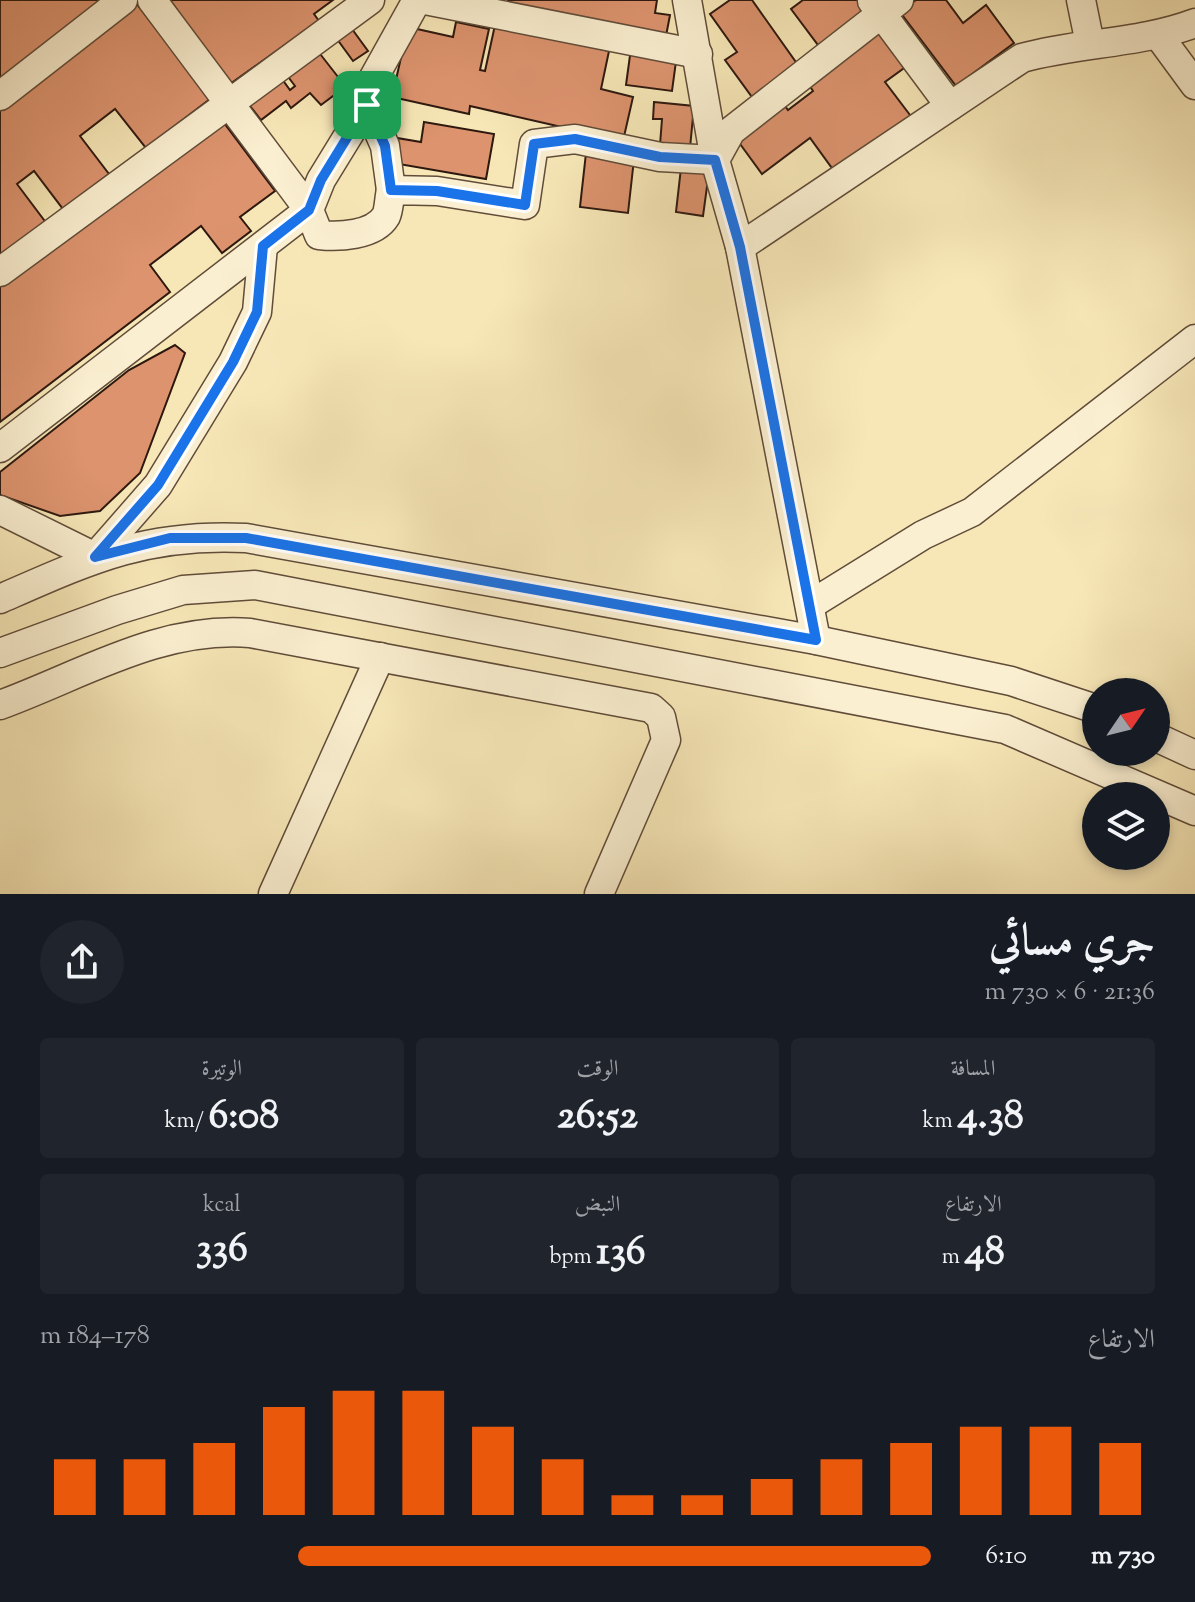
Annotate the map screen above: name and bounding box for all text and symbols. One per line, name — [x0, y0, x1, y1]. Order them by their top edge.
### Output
pin — [333, 71, 401, 139]
icon: arrive — [345, 83, 389, 127]
north arrow — [1082, 678, 1170, 766]
map controls — [1082, 678, 1170, 870]
button: layers — [1082, 782, 1170, 870]
text: جري مسائي — [989, 912, 1155, 975]
button: share — [40, 920, 124, 1004]
text: 21:36 · 6 × 730 m — [985, 974, 1155, 1011]
text: الوتيرة — [202, 1054, 242, 1086]
text: الوقت — [576, 1054, 619, 1086]
text: المسافة — [951, 1054, 996, 1086]
text: 6:08 — [209, 1089, 279, 1146]
text: 26:52 — [557, 1089, 638, 1146]
text: 4.38 — [957, 1089, 1024, 1146]
text: /km — [165, 1106, 209, 1138]
text: km — [923, 1106, 957, 1138]
text: kcal — [203, 1190, 241, 1222]
text: النبض — [575, 1190, 620, 1222]
text: الارتفاع — [945, 1190, 1002, 1222]
text: 336 — [196, 1222, 248, 1279]
text: 136 — [596, 1225, 646, 1282]
text: 48 — [965, 1225, 1005, 1282]
text: bpm — [549, 1242, 596, 1274]
text: m — [942, 1242, 965, 1274]
text: 178–184 m — [40, 1318, 150, 1355]
text: الارتفاع — [1088, 1322, 1155, 1359]
text: 6:10 — [985, 1538, 1027, 1575]
text: 730 m — [1091, 1538, 1155, 1575]

